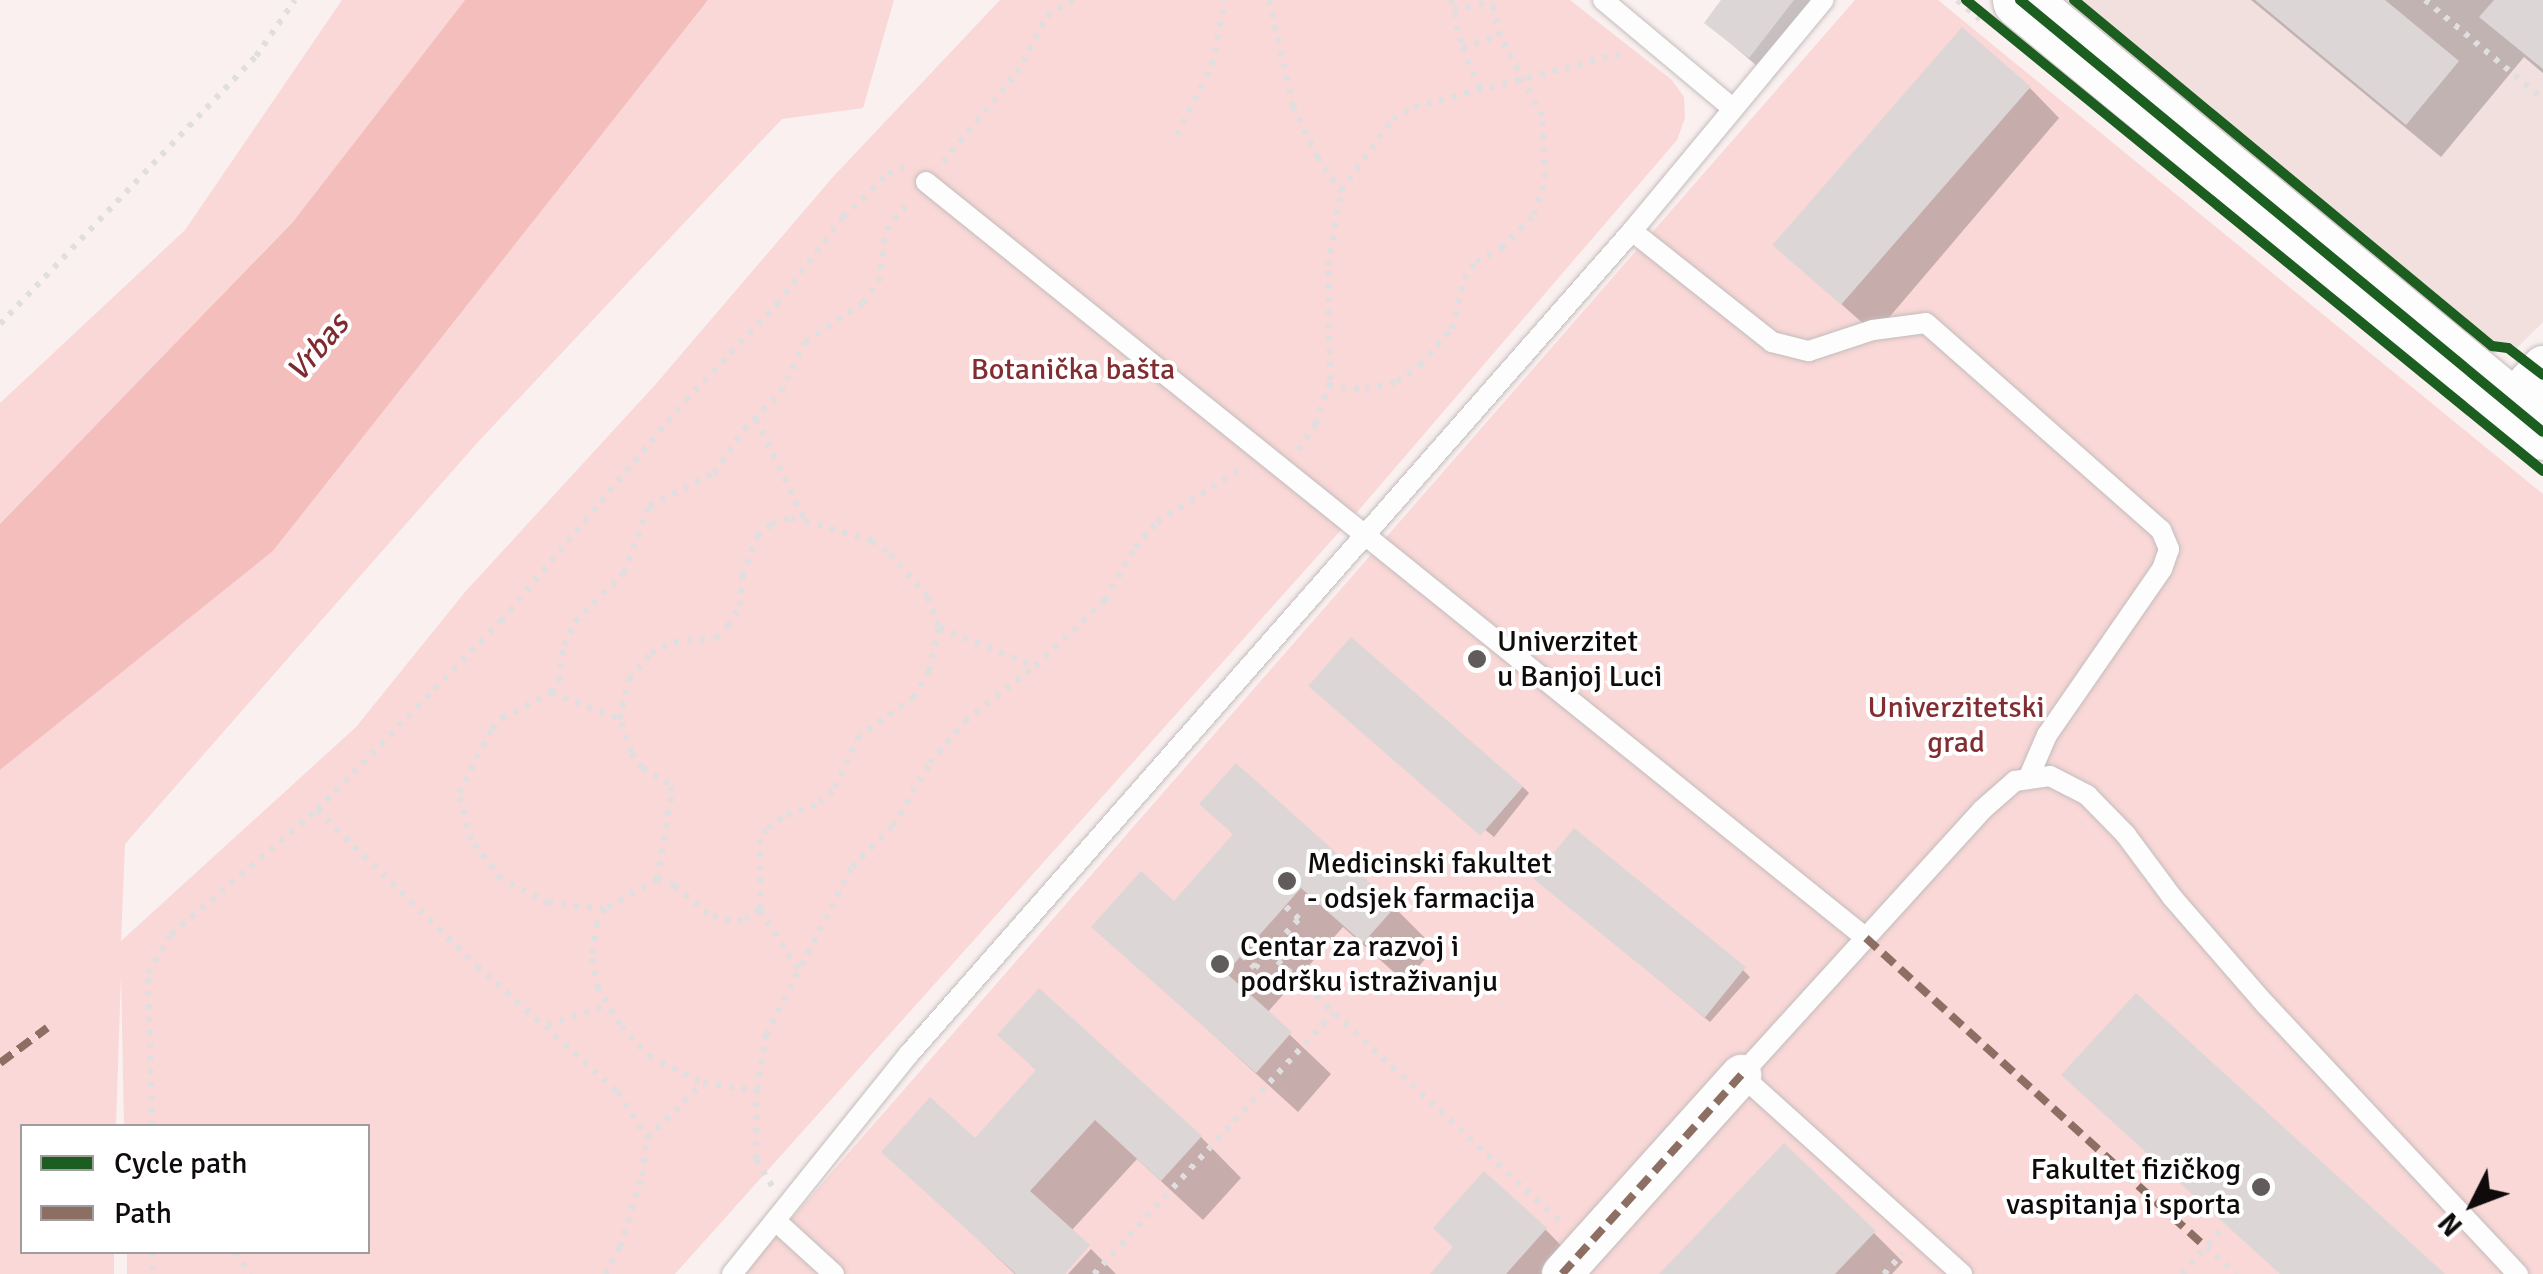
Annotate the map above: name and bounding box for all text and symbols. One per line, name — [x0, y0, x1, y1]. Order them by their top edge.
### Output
water label: Vrbas — [279, 306, 357, 390]
park label: Botanička bašta — [971, 352, 1175, 388]
place label: Univerzitet u Banjoj Luci — [1497, 624, 1662, 694]
marker: Univerzitet u Banjoj Luci — [1466, 648, 1488, 670]
park label: Univerzitetski grad — [1867, 690, 2045, 760]
place label: Medicinski fakultet - odsjek farmacija — [1307, 846, 1552, 916]
marker: Medicinski fakultet - odsjek farmacija — [1276, 870, 1298, 892]
place label: Centar za razvoj i podršku istraživanju — [1240, 929, 1498, 1000]
marker: Centar za razvoj i podršku istraživanju — [1209, 953, 1231, 975]
legend — [20, 1124, 370, 1254]
text: Cycle path — [114, 1145, 248, 1182]
place label: Fakultet fizičkog vaspitanja i sporta — [2006, 1152, 2241, 1222]
north arrow — [2423, 1154, 2523, 1254]
marker: Fakultet fizičkog vaspitanja i sporta — [2250, 1176, 2272, 1198]
text: Path — [114, 1195, 172, 1232]
text: N — [2432, 1205, 2470, 1243]

